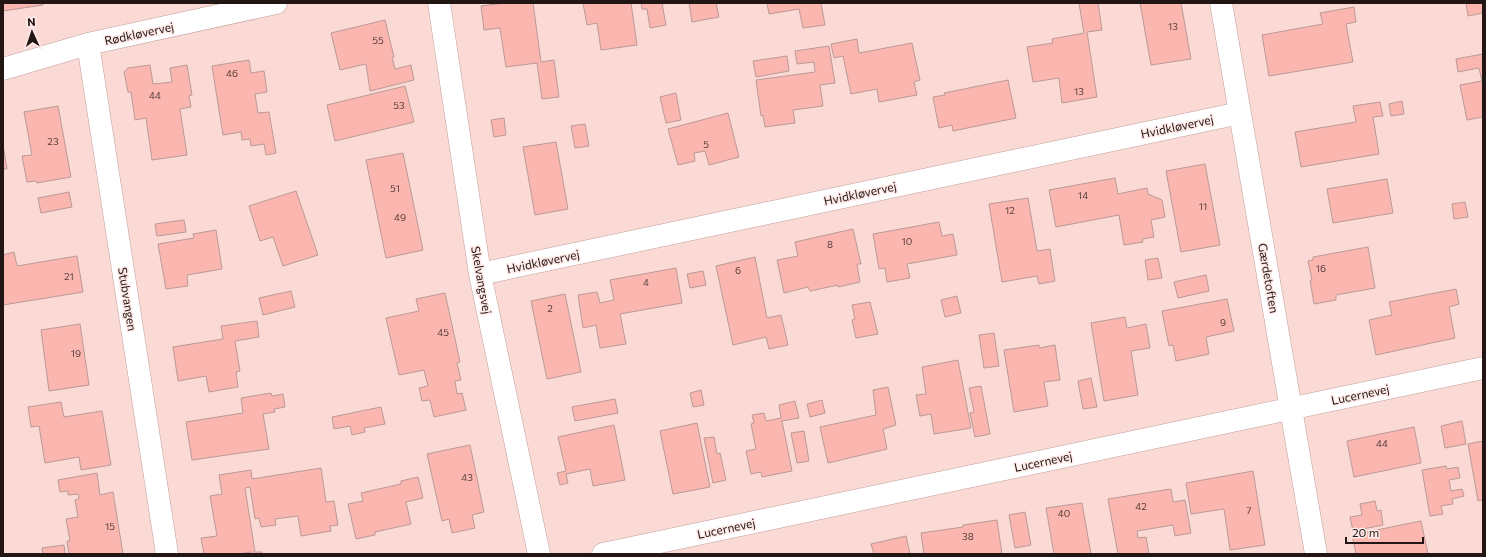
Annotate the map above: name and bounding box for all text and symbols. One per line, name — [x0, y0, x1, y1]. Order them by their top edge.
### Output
north arrow — [12, 12, 52, 52]
text: N — [27, 15, 36, 28]
street label: Rødkløvervej — [103, 19, 175, 47]
house number: 13 — [1168, 20, 1178, 32]
house number: 55 — [372, 34, 384, 46]
house number: 46 — [226, 67, 238, 79]
house number: 13 — [1074, 85, 1084, 97]
house number: 44 — [149, 89, 161, 101]
house number: 53 — [393, 99, 405, 111]
street label: Hvidkløvervej — [1139, 111, 1215, 141]
house number: 23 — [47, 135, 59, 147]
house number: 5 — [703, 138, 709, 150]
street label: Hvidkløvervej — [822, 178, 898, 208]
house number: 51 — [390, 182, 400, 194]
house number: 14 — [1078, 189, 1088, 201]
house number: 11 — [1199, 200, 1207, 212]
house number: 12 — [1005, 204, 1015, 216]
house number: 49 — [394, 211, 406, 223]
house number: 10 — [902, 235, 912, 247]
house number: 8 — [827, 238, 833, 250]
street label: Gærdetoften — [1256, 242, 1282, 314]
street label: Skelvangsvej — [469, 245, 495, 315]
street label: Hvidkløvervej — [505, 246, 581, 276]
house number: 16 — [1316, 262, 1326, 274]
house number: 6 — [735, 264, 741, 276]
street label: Stubvangen — [116, 266, 140, 332]
house number: 21 — [64, 270, 74, 282]
house number: 4 — [643, 276, 649, 288]
house number: 2 — [547, 302, 553, 314]
house number: 9 — [1220, 316, 1226, 328]
house number: 45 — [437, 326, 449, 338]
house number: 19 — [71, 347, 81, 359]
street label: Lucernevej — [1330, 381, 1390, 407]
house number: 44 — [1376, 437, 1388, 449]
street label: Lucernevej — [1013, 448, 1073, 474]
house number: 43 — [461, 471, 473, 483]
house number: 42 — [1135, 500, 1147, 512]
house number: 7 — [1246, 504, 1252, 516]
house number: 40 — [1058, 507, 1070, 519]
street label: Lucernevej — [696, 515, 756, 541]
scale bar — [1346, 519, 1423, 545]
house number: 15 — [105, 520, 115, 532]
text: 20 m — [1352, 525, 1379, 539]
house number: 38 — [962, 530, 974, 542]

